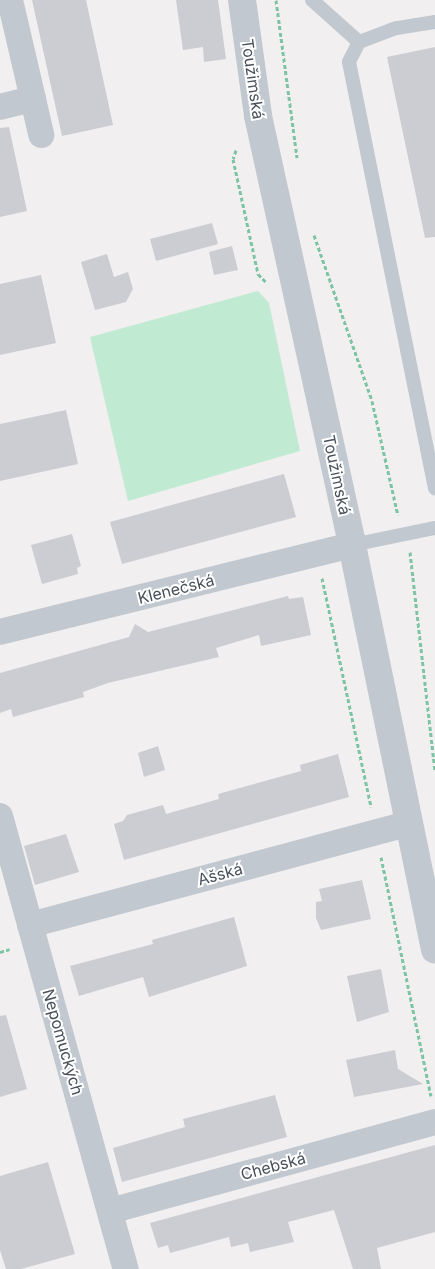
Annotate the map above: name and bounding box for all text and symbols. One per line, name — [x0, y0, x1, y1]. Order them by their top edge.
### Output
street label: Toužimská — [238, 38, 268, 120]
street label: Toužimská — [319, 433, 355, 517]
street label: Klenečská — [136, 570, 216, 608]
street label: Ašská — [195, 859, 245, 889]
street label: Nepomuckých — [39, 987, 87, 1097]
street label: Chebská — [238, 1148, 308, 1184]

